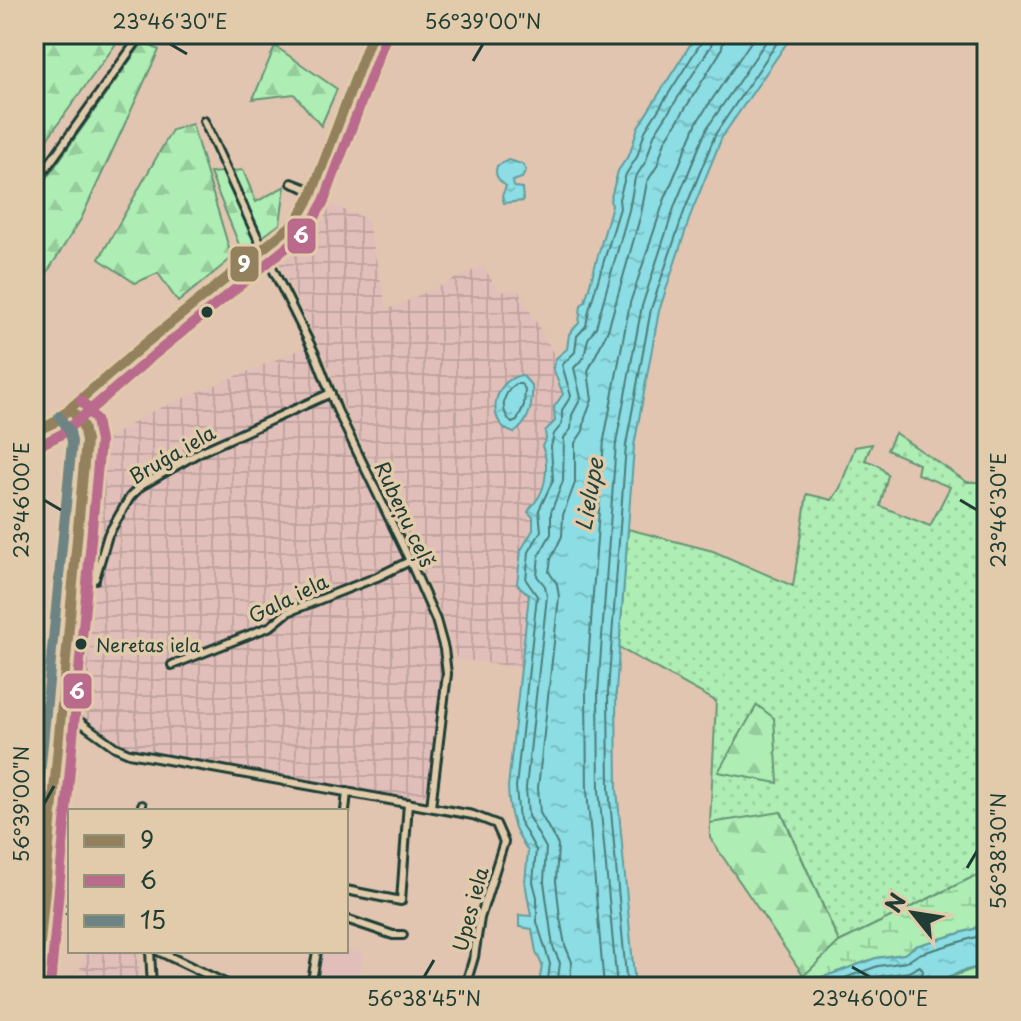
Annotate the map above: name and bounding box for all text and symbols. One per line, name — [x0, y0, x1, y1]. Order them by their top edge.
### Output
text: 23°46'30"E — [112, 6, 228, 36]
text: 56°39'00"N — [425, 6, 541, 36]
line badge: 6 — [286, 217, 317, 255]
text: 6 — [293, 217, 309, 250]
line badge: 9 — [229, 245, 260, 283]
text: 9 — [237, 246, 251, 279]
unlabelled marker — [199, 304, 215, 320]
street label: Bruģa iela — [123, 417, 221, 491]
text: 23°46'00"E — [6, 442, 36, 558]
text: 23°46'30"E — [983, 452, 1013, 568]
water label: Lielupe — [565, 454, 611, 533]
street label: Rubeņu ceļš — [367, 456, 443, 572]
street label: Gala iela — [243, 566, 333, 630]
place label: Neretas iela — [96, 631, 200, 658]
marker: Neretas iela — [73, 636, 89, 652]
line badge: 6 — [62, 672, 93, 710]
text: 6 — [69, 673, 85, 706]
text: 56°39'00"N — [6, 746, 36, 862]
text: 56°38'30"N — [983, 793, 1013, 909]
legend — [68, 809, 348, 953]
text: 9 — [140, 821, 154, 857]
text: 6 — [140, 861, 157, 897]
street label: Upes iela — [444, 863, 496, 955]
north arrow — [873, 873, 953, 953]
text: N — [876, 886, 913, 918]
text: 15 — [140, 901, 166, 937]
text: 56°38'45"N — [367, 983, 481, 1013]
text: 23°46'00"E — [812, 983, 928, 1013]

